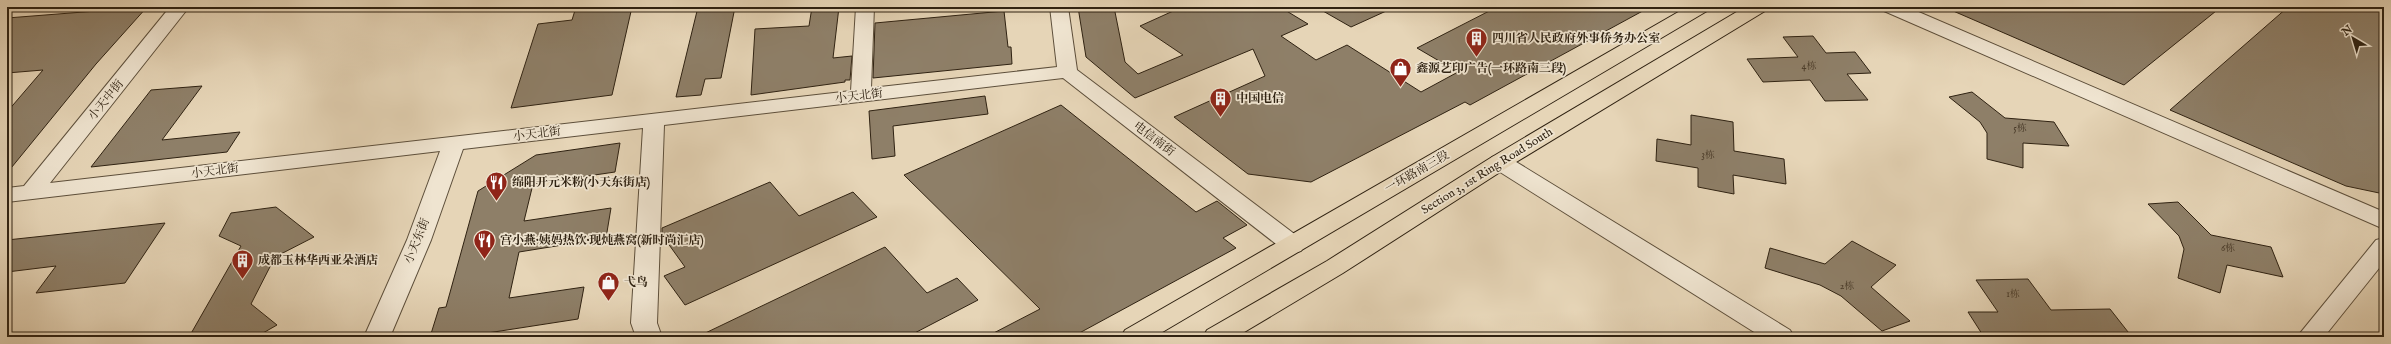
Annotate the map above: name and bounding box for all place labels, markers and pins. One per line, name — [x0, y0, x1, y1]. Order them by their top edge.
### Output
building icon: 四川省人民政府外事侨务办公室 — [1463, 25, 1489, 58]
place label: 四川省人民政府外事侨务办公室 — [1492, 31, 1660, 46]
shop icon: 鑫源艺印广告(一环路南三段) — [1388, 55, 1414, 88]
place label: 鑫源艺印广告(一环路南三段) — [1416, 61, 1566, 76]
building icon: 中国电信 — [1207, 85, 1233, 118]
place label: 中国电信 — [1236, 91, 1284, 106]
restaurant icon: 绵阳开元米粉(小天东街店) — [484, 169, 510, 202]
place label: 绵阳开元米粉(小天东街店) — [512, 175, 650, 190]
restaurant icon: 宫小燕·姨妈热饮·现炖燕窝(新时尚汇店) — [472, 227, 498, 260]
place label: 宫小燕·姨妈热饮·现炖燕窝(新时尚汇店) — [500, 233, 703, 248]
building icon: 成都玉林华西亚朵酒店 — [229, 247, 255, 280]
place label: 成都玉林华西亚朵酒店 — [258, 253, 378, 268]
shop icon: 弋鸟 — [595, 269, 621, 302]
place label: 弋鸟 — [624, 275, 648, 290]

